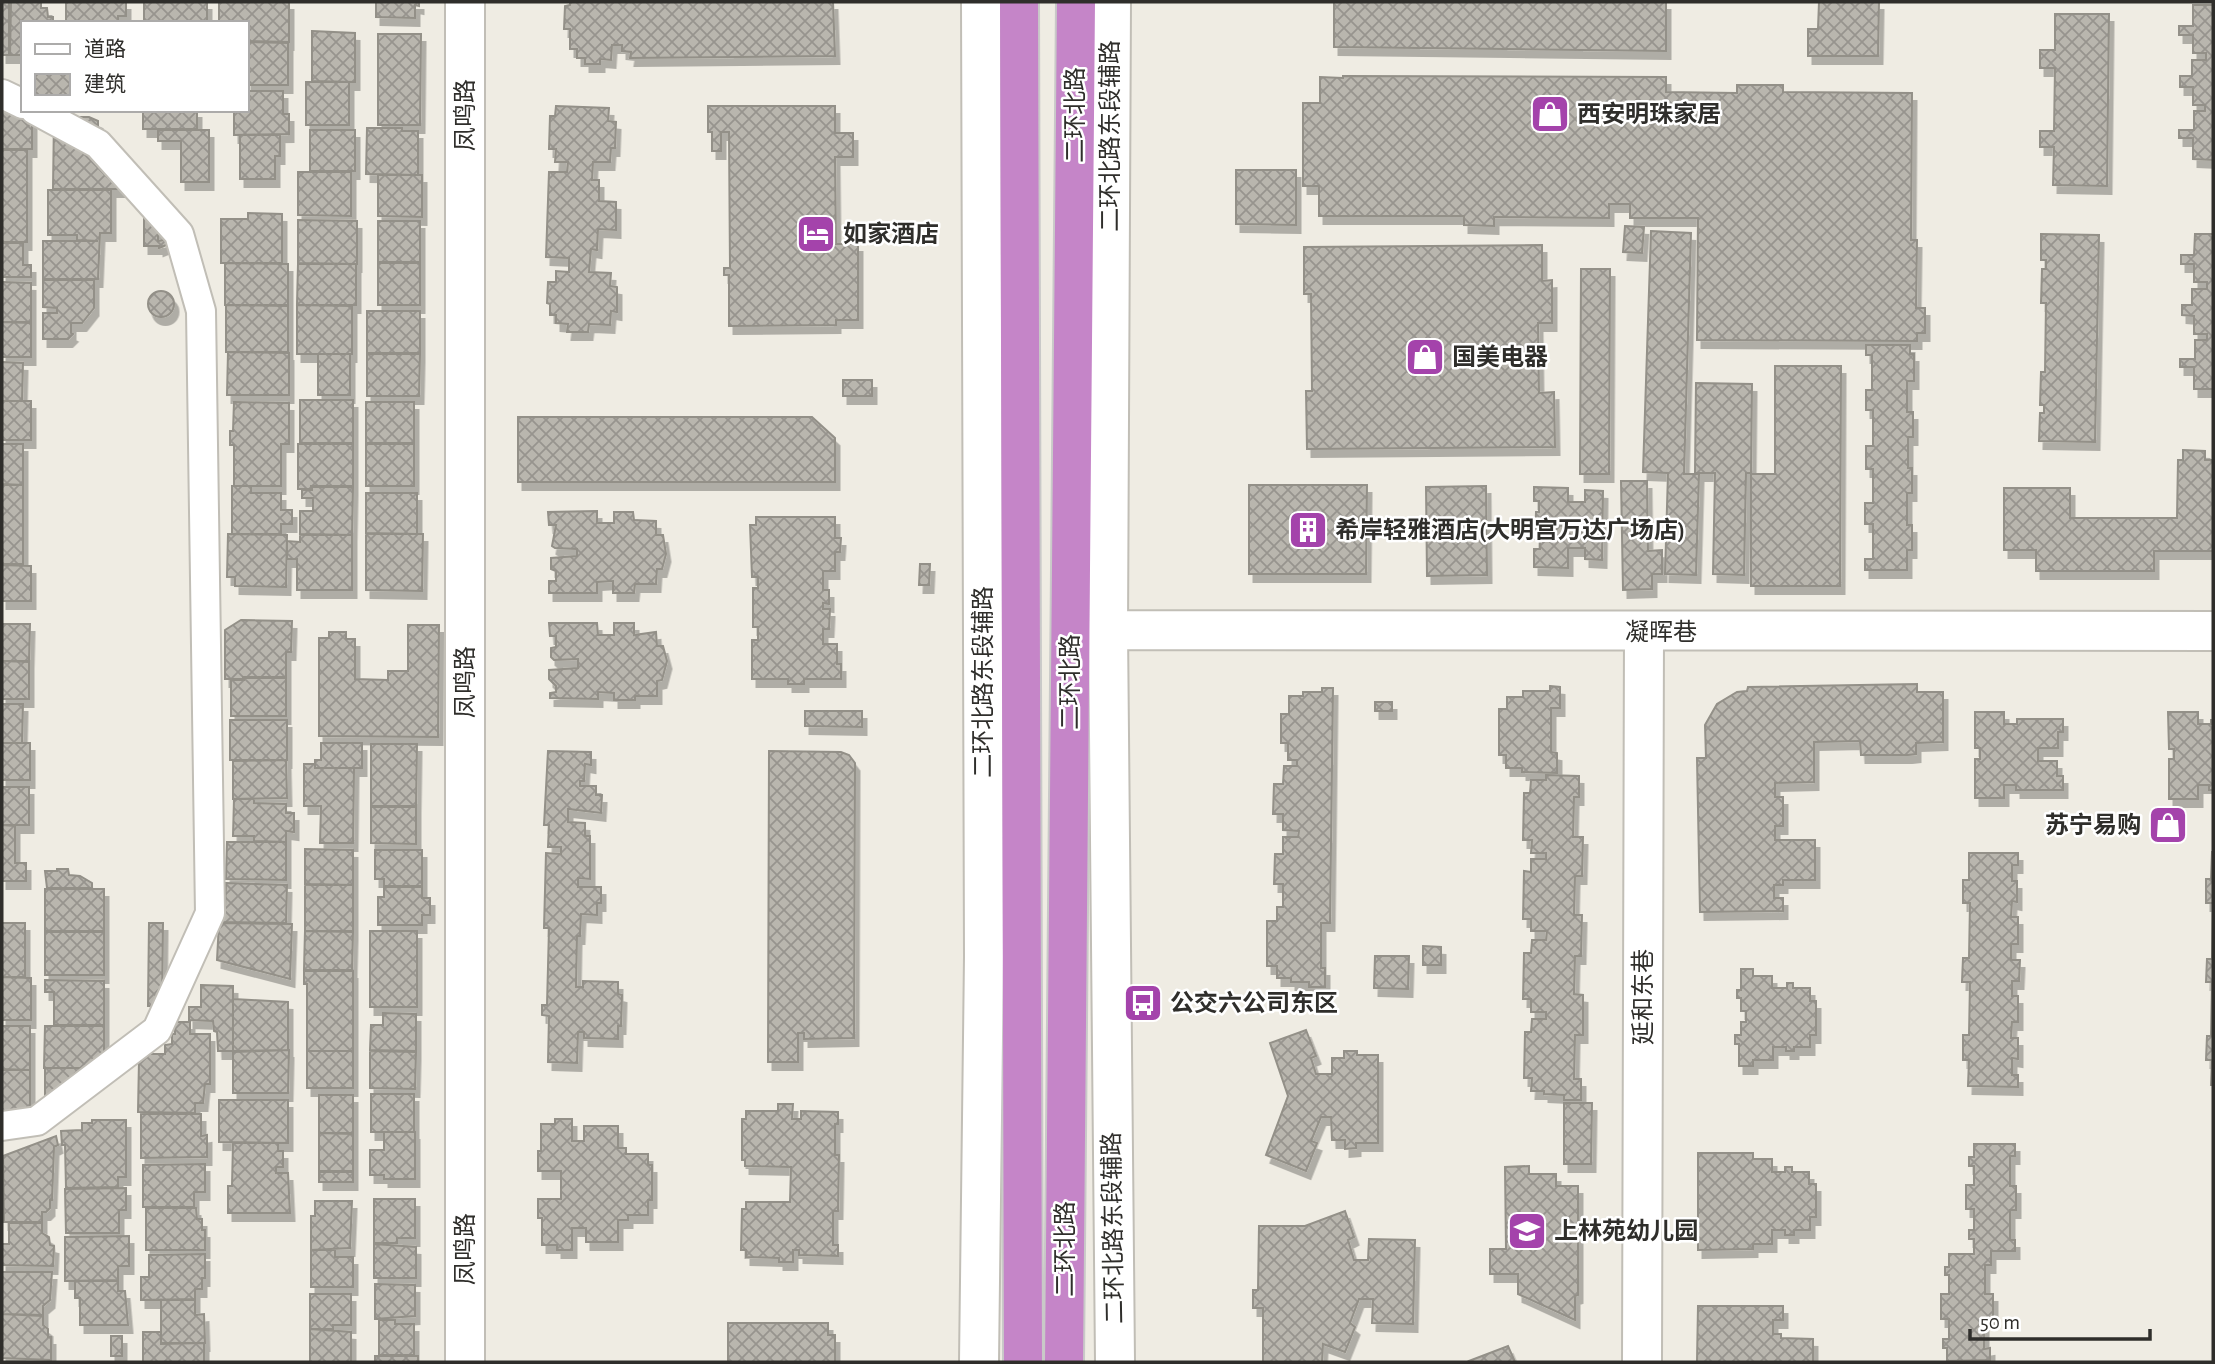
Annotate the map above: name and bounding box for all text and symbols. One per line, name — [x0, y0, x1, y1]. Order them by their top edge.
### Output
legend — [21, 21, 248, 112]
text: 道路 — [84, 38, 126, 60]
street label: 二环北路东段辅路 — [1097, 40, 1123, 232]
street label: 二环北路 — [1062, 67, 1088, 163]
text: 建筑 — [84, 73, 126, 95]
street label: 凤鸣路 — [452, 79, 478, 151]
shop icon: 西安明珠家居 — [1529, 93, 1571, 135]
place label: 西安明珠家居 — [1577, 101, 1721, 127]
hotel icon: 如家酒店 — [795, 213, 837, 255]
place label: 如家酒店 — [843, 221, 939, 247]
shop icon: 国美电器 — [1404, 336, 1446, 378]
place label: 国美电器 — [1452, 344, 1548, 370]
building icon: 希岸轻雅酒店(大明宫万达广场店) — [1287, 509, 1329, 551]
place label: 希岸轻雅酒店(大明宫万达广场店) — [1335, 517, 1685, 543]
street label: 二环北路东段辅路 — [970, 586, 996, 778]
street label: 凝晖巷 — [1625, 619, 1697, 645]
street label: 二环北路 — [1057, 634, 1083, 730]
street label: 凤鸣路 — [452, 646, 478, 718]
shop icon: 苏宁易购 — [2147, 804, 2189, 846]
place label: 苏宁易购 — [2045, 812, 2141, 838]
street label: 延和东巷 — [1630, 949, 1656, 1045]
bus stop icon: 公交六公司东区 — [1122, 982, 1164, 1024]
place label: 公交六公司东区 — [1170, 990, 1338, 1016]
street label: 二环北路东段辅路 — [1098, 1132, 1128, 1324]
street label: 二环北路 — [1052, 1201, 1078, 1297]
school or university icon: 上林苑幼儿园 — [1506, 1210, 1548, 1252]
street label: 凤鸣路 — [452, 1213, 478, 1285]
place label: 上林苑幼儿园 — [1554, 1218, 1698, 1244]
scale bar — [1970, 1298, 2150, 1342]
text: 50 m — [1980, 1312, 2020, 1333]

